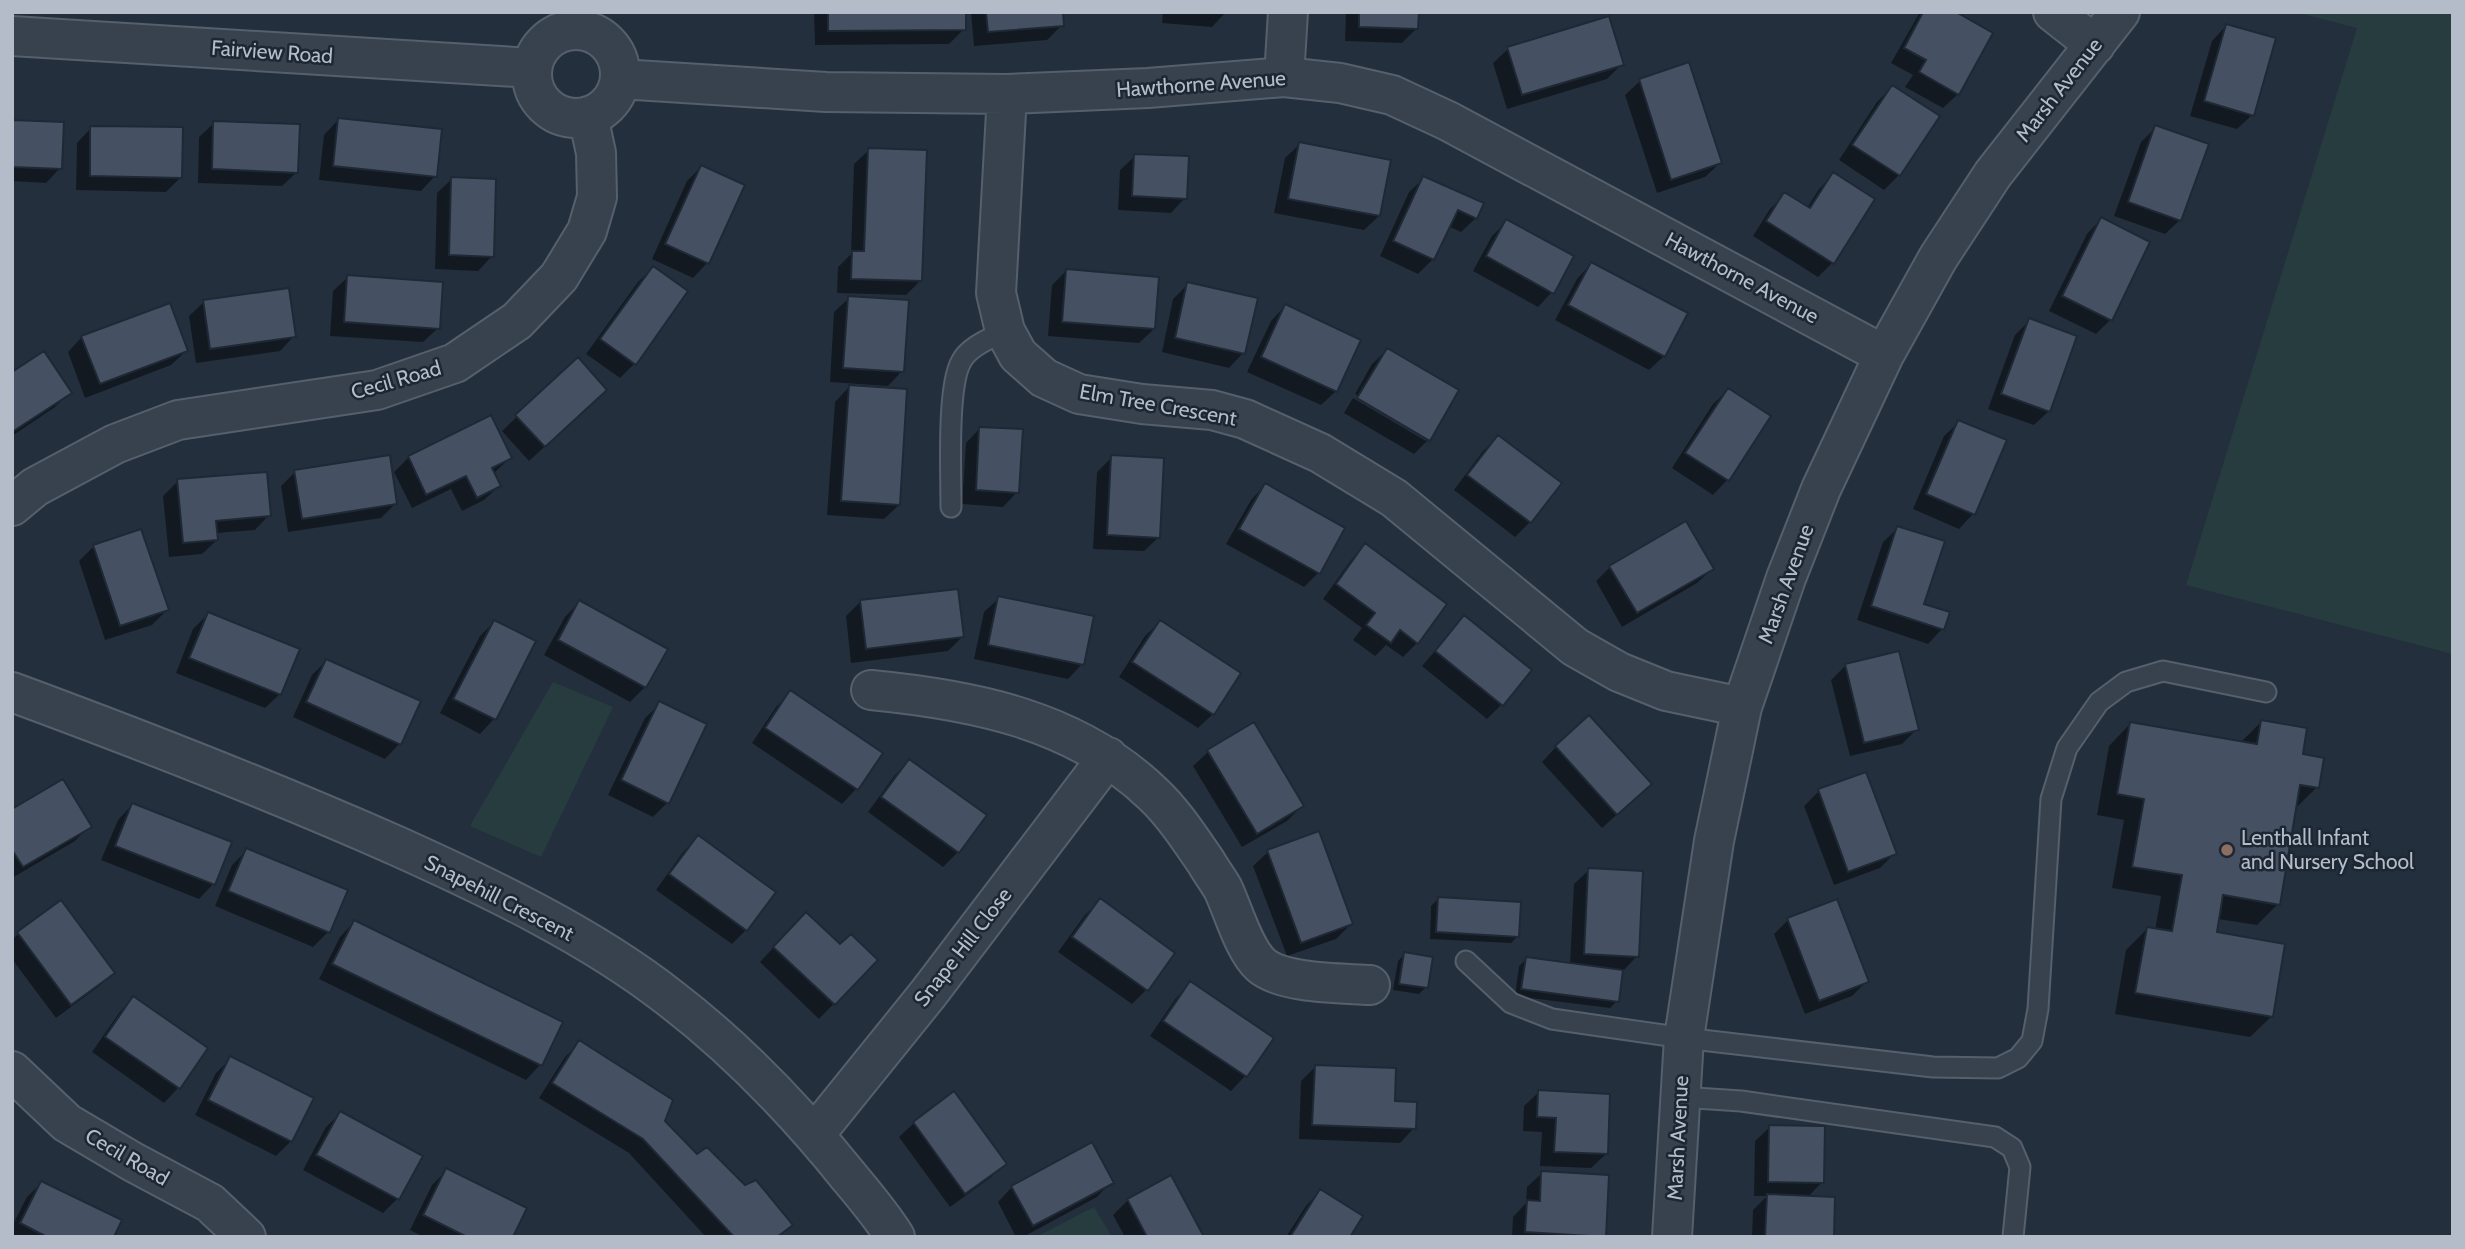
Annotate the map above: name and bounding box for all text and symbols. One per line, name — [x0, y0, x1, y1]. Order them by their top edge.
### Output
street label: Marsh Avenue — [2010, 33, 2107, 147]
street label: Fairview Road — [210, 35, 334, 68]
street label: Hawthorne Avenue — [1115, 65, 1287, 102]
street label: Hawthorne Avenue — [1661, 227, 1823, 329]
street label: Cecil Road — [348, 355, 444, 404]
street label: Elm Tree Crescent — [1078, 378, 1239, 431]
street label: Marsh Avenue — [1752, 521, 1819, 647]
place label: Lenthall Infant and Nursery School — [2241, 825, 2414, 874]
marker: Lenthall Infant and Nursery School — [2219, 842, 2235, 858]
street label: Snapehill Crescent — [420, 849, 578, 946]
street label: Snape Hill Close — [909, 882, 1017, 1011]
street label: Marsh Avenue — [1662, 1075, 1693, 1201]
street label: Cecil Road — [81, 1123, 174, 1191]

